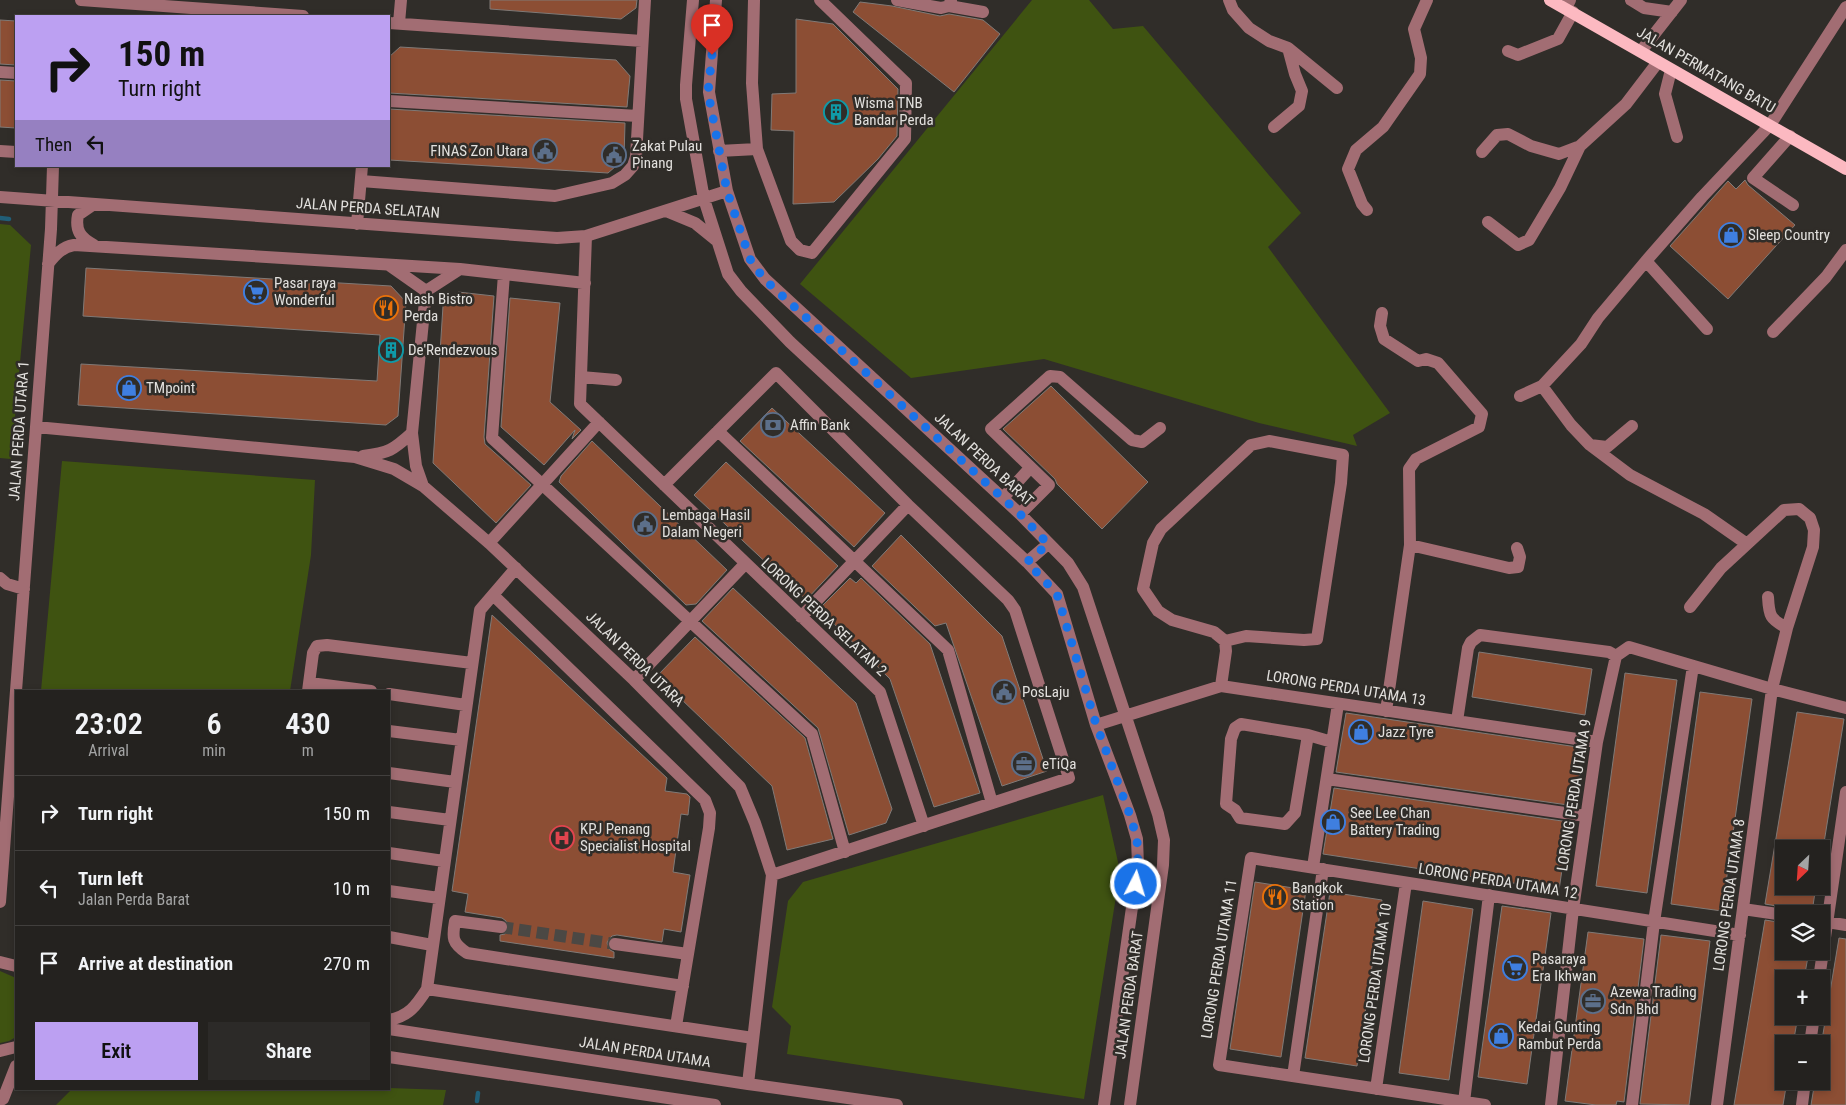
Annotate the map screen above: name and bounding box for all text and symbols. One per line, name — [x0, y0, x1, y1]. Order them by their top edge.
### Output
pin — [691, 4, 733, 55]
icon: arrive — [698, 11, 726, 39]
street label: JALAN PERMATANG BATU — [1634, 23, 1778, 117]
text: 150 m — [118, 34, 205, 75]
icon: right — [35, 35, 100, 100]
text: Turn right — [118, 76, 201, 101]
place label: Wisma TNB Bandar Perda — [854, 94, 934, 129]
building icon: Wisma TNB Bandar Perda — [823, 99, 849, 125]
icon: left — [82, 130, 110, 158]
text: Then — [35, 133, 72, 156]
place label: Zakat Pulau Pinang — [632, 137, 702, 172]
public building icon: FINAS Zon Utara — [532, 138, 558, 164]
place label: FINAS Zon Utara — [430, 142, 528, 160]
public building icon: Zakat Pulau Pinang — [601, 142, 627, 168]
street label: JALAN PERDA SELATAN — [296, 194, 440, 222]
shop icon: Sleep Country — [1718, 222, 1744, 248]
place label: Sleep Country — [1748, 226, 1830, 244]
place label: Pasar raya Wonderful — [274, 274, 336, 309]
supermarket icon: Pasar raya Wonderful — [243, 279, 269, 305]
place label: Nash Bistro Perda — [404, 290, 473, 325]
restaurant icon: Nash Bistro Perda — [373, 295, 399, 321]
building icon: De'Rendezvous — [378, 337, 404, 363]
place label: De'Rendezvous — [408, 341, 498, 359]
street label: JALAN PERDA UTARA 1 — [5, 360, 33, 502]
shop icon: TMpoint — [116, 375, 142, 401]
place label: TMpoint — [146, 379, 195, 397]
street label: JALAN PERDA BARAT — [931, 408, 1037, 510]
bank icon: Affin Bank — [760, 412, 786, 438]
place label: Affin Bank — [790, 416, 850, 434]
place label: Lembaga Hasil Dalam Negeri — [662, 506, 750, 541]
public building icon: Lembaga Hasil Dalam Negeri — [632, 511, 658, 537]
street label: LORONG PERDA SELATAN 2 — [758, 554, 890, 680]
street label: JALAN PERDA UTARA — [582, 608, 688, 711]
street label: LORONG PERDA UTAMA 13 — [1265, 667, 1427, 709]
public building icon: PosLaju — [991, 679, 1017, 705]
place label: PosLaju — [1022, 683, 1070, 701]
text: 23:02 — [74, 706, 143, 741]
text: 6 — [206, 706, 222, 741]
text: 430 — [285, 706, 330, 741]
street label: LORONG PERDA UTAMA 9 — [1553, 718, 1595, 872]
shop icon: Jazz Tyre — [1348, 719, 1374, 745]
place label: Jazz Tyre — [1378, 723, 1434, 741]
text: Arrival — [88, 741, 129, 760]
text: min — [202, 741, 226, 760]
text: m — [302, 741, 314, 760]
office icon: eTiQa — [1011, 751, 1037, 777]
place label: eTiQa — [1042, 755, 1076, 773]
icon: right — [35, 799, 63, 827]
text: Turn right — [78, 802, 153, 825]
text: 150 m — [323, 802, 370, 825]
place label: See Lee Chan Battery Trading — [1350, 804, 1440, 839]
shop icon: See Lee Chan Battery Trading — [1320, 809, 1346, 835]
street label: LORONG PERDA UTAMA 8 — [1709, 818, 1749, 972]
place label: KPJ Penang Specialist Hospital — [580, 820, 691, 855]
hospital icon: KPJ Penang Specialist Hospital — [549, 825, 575, 851]
north arrow — [1775, 840, 1830, 895]
map controls — [1775, 840, 1830, 1090]
position arrow — [1109, 857, 1161, 909]
street label: LORONG PERDA UTAMA 12 — [1417, 860, 1579, 902]
text: Turn left — [78, 867, 143, 890]
icon: left — [35, 874, 63, 902]
text: 10 m — [333, 877, 370, 900]
street label: LORONG PERDA UTAMA 11 — [1198, 878, 1240, 1040]
place label: Bangkok Station — [1292, 879, 1343, 914]
restaurant icon: Bangkok Station — [1262, 884, 1288, 910]
text: Jalan Perda Barat — [78, 890, 190, 909]
street label: LORONG PERDA UTAMA 10 — [1355, 902, 1395, 1064]
button: layers — [1775, 905, 1830, 960]
street label: JALAN PERDA BARAT — [1111, 930, 1147, 1060]
icon: arrive — [35, 949, 63, 977]
place label: Pasaraya Era Ikhwan — [1532, 950, 1596, 985]
text: Arrive at destination — [78, 952, 233, 975]
text: 270 m — [323, 952, 370, 975]
supermarket icon: Pasaraya Era Ikhwan — [1502, 955, 1528, 981]
button: + — [1775, 970, 1830, 1025]
place label: Azewa Trading Sdn Bhd — [1610, 983, 1697, 1018]
office icon: Azewa Trading Sdn Bhd — [1580, 988, 1606, 1014]
place label: Kedai Gunting Rambut Perda — [1518, 1018, 1601, 1053]
button: Exit — [35, 1022, 198, 1080]
button: Share — [208, 1022, 370, 1080]
shop icon: Kedai Gunting Rambut Perda — [1488, 1023, 1514, 1049]
street label: JALAN PERDA UTAMA — [578, 1033, 712, 1071]
button: − — [1775, 1035, 1830, 1090]

